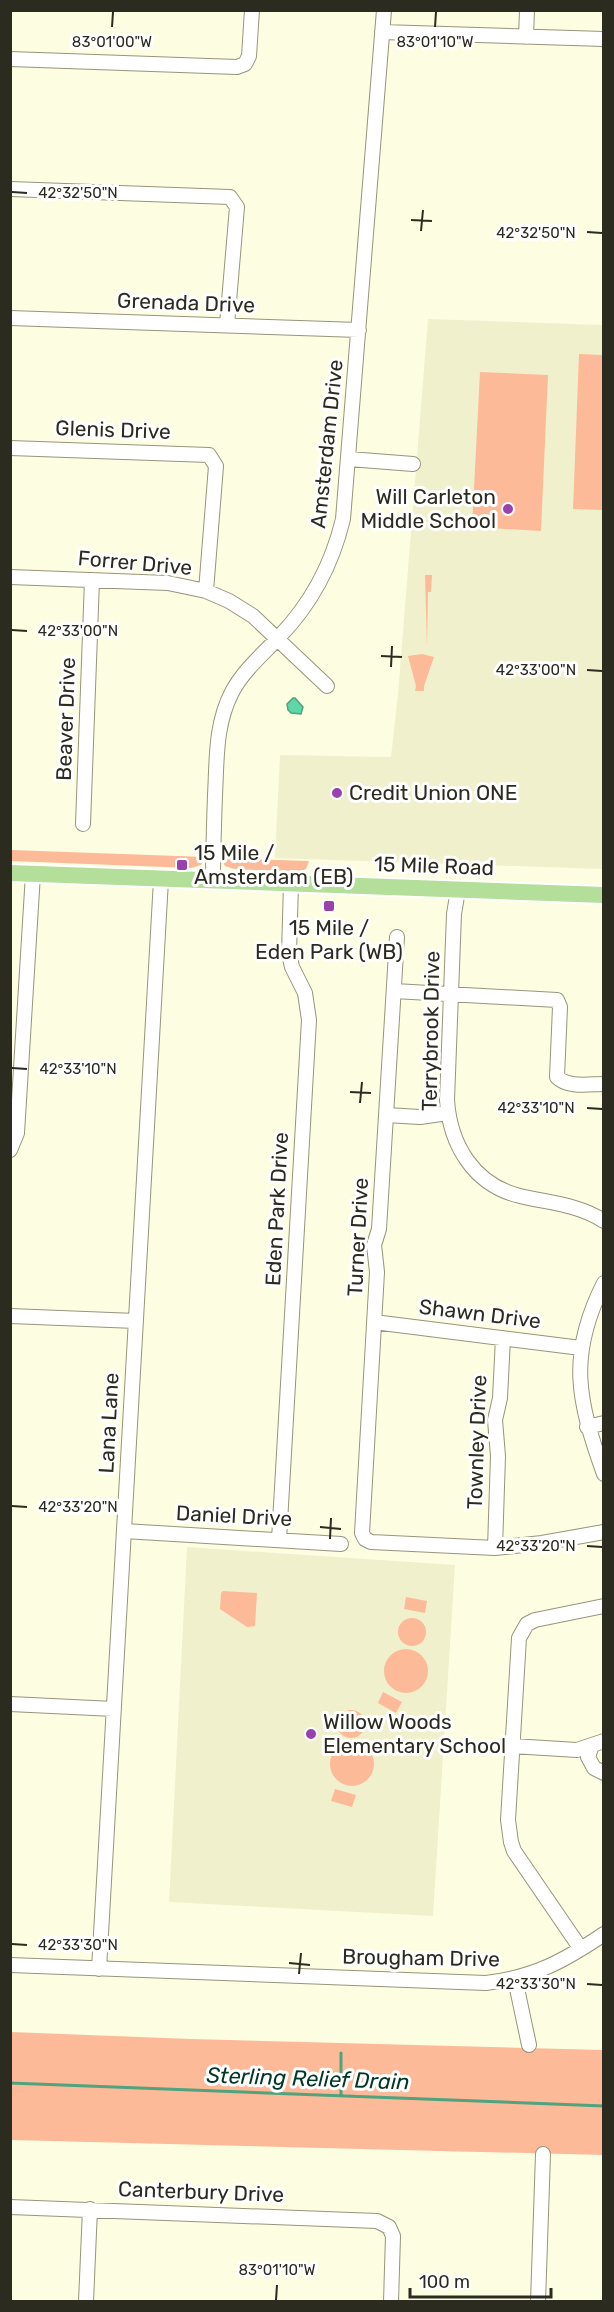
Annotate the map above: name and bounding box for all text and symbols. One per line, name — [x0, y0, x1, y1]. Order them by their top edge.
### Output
text: 83°01'00"W — [72, 33, 152, 51]
text: 83°01'10"W — [396, 33, 474, 51]
text: 42°32'50"N — [38, 184, 118, 202]
text: 42°32'50"N — [496, 224, 576, 242]
street label: Grenada Drive — [117, 288, 255, 317]
street label: Amsterdam Drive — [305, 358, 348, 530]
street label: Glenis Drive — [55, 415, 171, 444]
place label: Will Carleton Middle School — [361, 484, 496, 533]
marker: Will Carleton Middle School — [501, 502, 515, 516]
street label: Forrer Drive — [77, 545, 193, 580]
text: 42°33'00"N — [38, 622, 118, 640]
street label: Beaver Drive — [51, 657, 80, 781]
text: 42°33'00"N — [496, 661, 576, 679]
place label: Credit Union ONE — [349, 780, 517, 805]
marker: Credit Union ONE — [330, 786, 344, 800]
place label: 15 Mile / Amsterdam (EB) — [194, 840, 354, 889]
street label: 15 Mile Road — [374, 851, 494, 880]
marker: 15 Mile / Amsterdam (EB) — [175, 858, 189, 872]
marker: 15 Mile / Eden Park (WB) — [322, 899, 336, 913]
place label: 15 Mile / Eden Park (WB) — [255, 915, 403, 964]
street label: Terrybrook Drive — [417, 951, 444, 1111]
text: 42°33'10"N — [39, 1060, 117, 1078]
text: 42°33'10"N — [497, 1099, 575, 1117]
street label: Eden Park Drive — [260, 1131, 293, 1286]
street label: Turner Drive — [342, 1177, 373, 1297]
street label: Shawn Drive — [418, 1294, 542, 1333]
street label: Lana Lane — [93, 1372, 124, 1474]
street label: Townley Drive — [462, 1374, 491, 1510]
text: 42°33'20"N — [38, 1498, 118, 1516]
street label: Daniel Drive — [175, 1500, 293, 1531]
text: 42°33'20"N — [496, 1537, 576, 1555]
place label: Willow Woods Elementary School — [323, 1709, 506, 1758]
marker: Willow Woods Elementary School — [304, 1727, 318, 1741]
text: 42°33'30"N — [38, 1936, 118, 1954]
street label: Brougham Drive — [342, 1944, 500, 1971]
text: 42°33'30"N — [496, 1975, 576, 1993]
water label: Sterling Relief Drain — [206, 2061, 410, 2096]
street label: Canterbury Drive — [118, 2176, 284, 2207]
text: 83°01'10"W — [238, 2261, 316, 2279]
scale bar — [410, 2261, 551, 2299]
text: 100 m — [419, 2271, 470, 2293]

